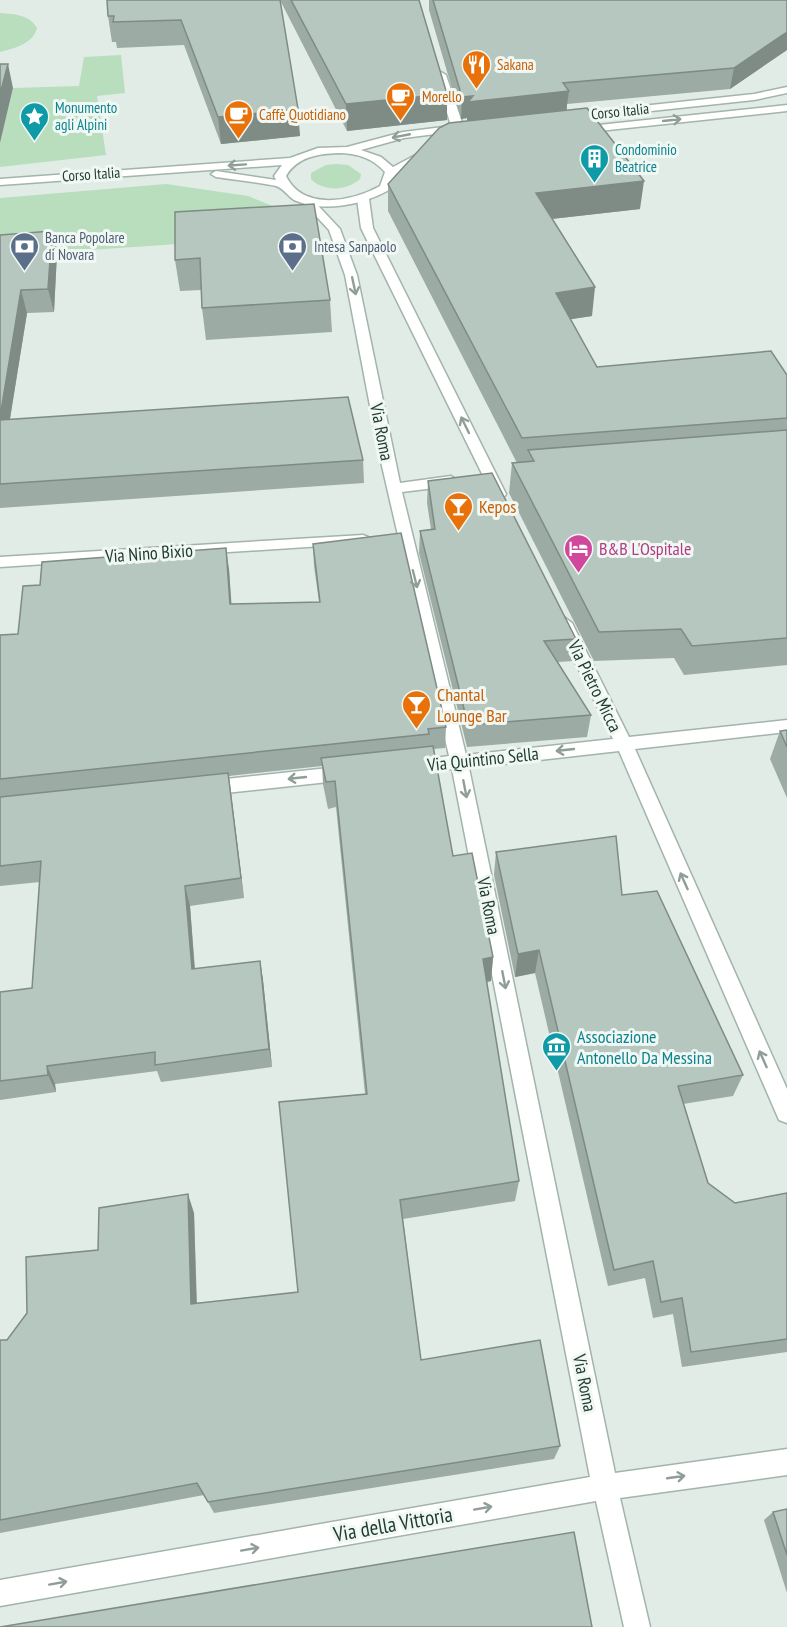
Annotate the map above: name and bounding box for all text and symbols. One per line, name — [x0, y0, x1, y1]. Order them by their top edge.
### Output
restaurant icon: Sakana — [460, 48, 492, 90]
place label: Sakana — [497, 55, 534, 74]
cafe icon: Morello — [385, 80, 417, 122]
place label: Morello — [422, 87, 462, 106]
place label: Monumento agli Alpini — [55, 98, 117, 134]
cafe icon: Caffè Quotidiano — [222, 98, 254, 140]
street label: Corso Italia — [590, 99, 650, 123]
place icon: Monumento agli Alpini — [18, 100, 50, 142]
place label: Caffè Quotidiano — [259, 105, 346, 124]
one-way arrow — [662, 114, 681, 125]
one-way arrow — [392, 131, 411, 142]
place label: Condominio Beatrice — [615, 140, 677, 176]
building icon: Condominio Beatrice — [578, 142, 610, 184]
one-way arrow — [228, 159, 247, 170]
street label: Corso Italia — [61, 162, 121, 186]
place label: Banca Popolare di Novara — [45, 228, 125, 264]
bank icon: Banca Popolare di Novara — [8, 230, 40, 272]
bank icon: Intesa Sanpaolo — [277, 230, 309, 272]
place label: Intesa Sanpaolo — [314, 237, 397, 256]
one-way arrow — [349, 275, 360, 295]
street label: Via Roma — [365, 400, 399, 463]
one-way arrow — [459, 417, 471, 435]
bar icon: Kepos — [442, 490, 474, 532]
place label: Kepos — [479, 495, 516, 518]
hotel icon: B&B L'Ospitale — [562, 532, 594, 574]
place label: B&B L'Ospitale — [599, 537, 691, 560]
street label: Via Nino Bixio — [103, 538, 194, 568]
one-way arrow — [410, 569, 422, 588]
street label: Via Pietro Micca — [562, 635, 627, 736]
place label: Chantal Lounge Bar — [437, 683, 507, 727]
bar icon: Chantal Lounge Bar — [400, 688, 432, 730]
street label: Via Quintino Sella — [425, 742, 540, 776]
one-way arrow — [556, 745, 576, 756]
one-way arrow — [287, 773, 307, 784]
one-way arrow — [460, 779, 471, 799]
one-way arrow — [678, 872, 689, 890]
street label: Via Roma — [472, 874, 506, 937]
one-way arrow — [499, 970, 510, 990]
place label: Associazione Antonello Da Messina — [577, 1025, 712, 1069]
museum icon: Associazione Antonello Da Messina — [540, 1030, 572, 1072]
one-way arrow — [757, 1051, 769, 1069]
street label: Via Roma — [568, 1351, 602, 1414]
one-way arrow — [665, 1472, 685, 1483]
street label: Via della Vittoria — [330, 1500, 455, 1548]
one-way arrow — [473, 1502, 493, 1513]
one-way arrow — [239, 1543, 259, 1554]
one-way arrow — [47, 1577, 67, 1588]

